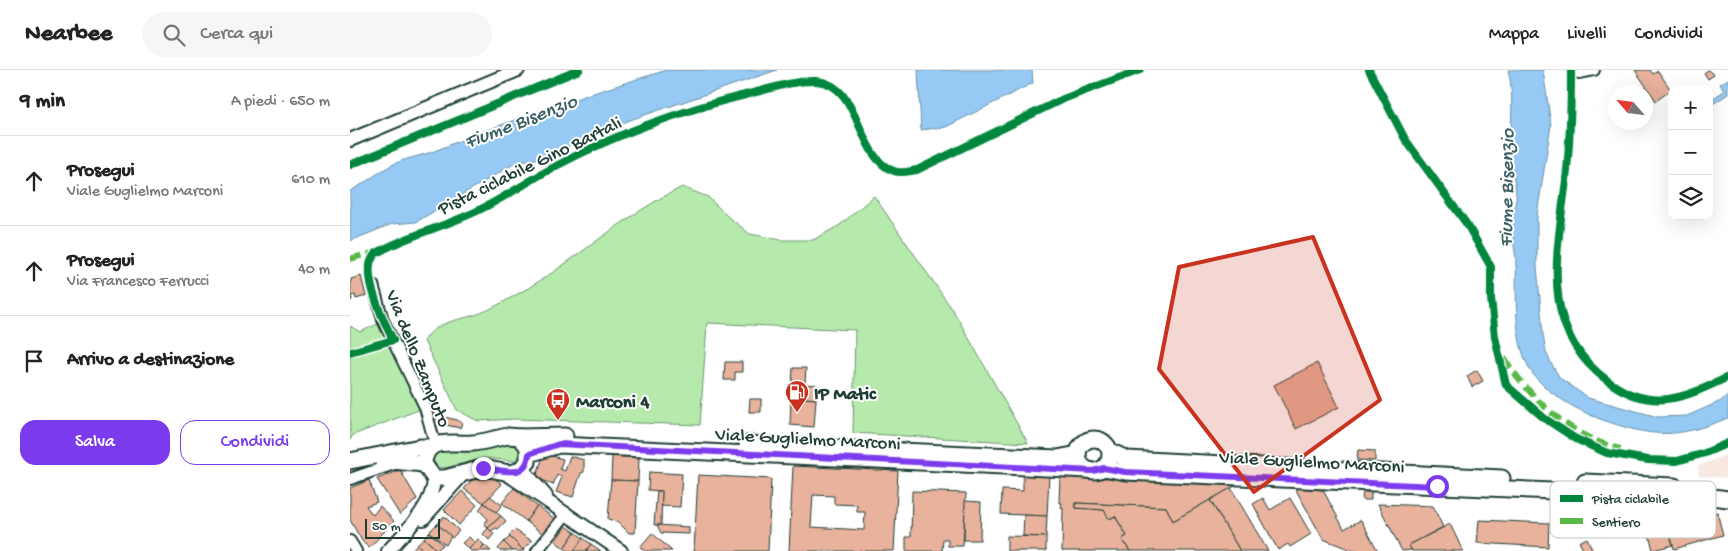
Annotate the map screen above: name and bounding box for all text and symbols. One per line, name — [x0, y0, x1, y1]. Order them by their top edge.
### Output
search box — [142, 12, 492, 57]
text: Nearbee — [25, 20, 112, 49]
icon: search — [160, 21, 188, 49]
text: Cerca qui — [200, 23, 273, 46]
text: Mappa — [1489, 24, 1539, 45]
text: Livelli — [1567, 24, 1607, 45]
text: Condividi — [1635, 24, 1703, 45]
north arrow — [1608, 85, 1653, 130]
map controls — [1668, 85, 1713, 220]
button: + — [1668, 85, 1713, 130]
text: 9 min — [20, 90, 65, 115]
water label: Fiume Bisenzio — [462, 91, 582, 155]
text: A piedi · 650 m — [231, 93, 330, 112]
street label: Pista ciclabile Gino Bartali — [434, 113, 626, 222]
water label: Fiume Bisenzio — [1496, 127, 1521, 248]
button: − — [1668, 130, 1713, 175]
text: Prosegui — [67, 160, 135, 183]
icon: ahead — [20, 167, 48, 195]
text: 610 m — [291, 171, 330, 190]
button: layers — [1668, 175, 1713, 220]
text: Viale Guglielmo Marconi — [67, 183, 223, 202]
text: Prosegui — [67, 250, 135, 273]
icon: ahead — [20, 257, 48, 285]
text: 40 m — [298, 261, 330, 280]
text: Via Francesco Ferrucci — [67, 273, 209, 292]
street label: Via dello Zamputo — [378, 287, 455, 431]
icon: arrive — [20, 347, 48, 375]
text: Arrivo a destinazione — [67, 349, 234, 372]
fuel station icon: IP Matic — [784, 379, 810, 413]
place label: IP Matic — [814, 384, 877, 407]
bus stop icon: Marconi 4 — [545, 387, 571, 421]
place label: Marconi 4 — [576, 392, 650, 415]
button: Salva — [20, 420, 170, 465]
button: Condividi — [180, 420, 330, 465]
street label: Viale Guglielmo Marconi — [714, 424, 901, 457]
street label: Viale Guglielmo Marconi — [1218, 447, 1405, 480]
route end — [472, 457, 495, 480]
route start — [1426, 475, 1449, 498]
legend — [1550, 481, 1716, 538]
text: Pista ciclabile — [1591, 492, 1670, 509]
text: Sentiero — [1592, 515, 1641, 532]
scale bar — [365, 516, 440, 539]
text: 50 m — [372, 519, 401, 536]

